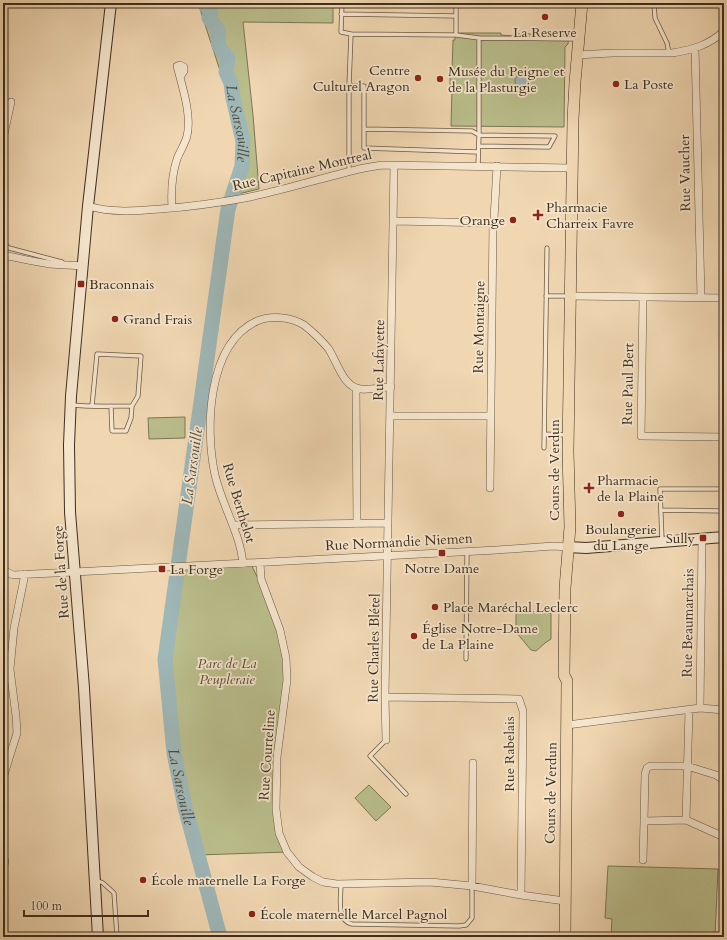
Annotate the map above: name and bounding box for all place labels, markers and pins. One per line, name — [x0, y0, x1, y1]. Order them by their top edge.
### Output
marker: La Reserve — [540, 12, 550, 22]
place label: La Reserve — [513, 23, 577, 42]
place label: Centre Culturel Aragon — [313, 61, 410, 96]
place label: Musée du Peigne et de la Plasturgie — [448, 62, 565, 97]
marker: Centre Culturel Aragon — [413, 73, 423, 83]
marker: Musée du Peigne et de la Plasturgie — [435, 74, 445, 84]
place label: La Poste — [624, 75, 674, 94]
marker: La Poste — [611, 79, 621, 89]
place label: Pharmacie Charreix Favre — [546, 198, 634, 233]
marker: Pharmacie Charreix Favre — [533, 210, 543, 220]
place label: Orange — [460, 211, 505, 230]
marker: Orange — [508, 215, 518, 225]
place label: Braconnais — [89, 275, 155, 294]
marker: Braconnais — [76, 279, 86, 289]
place label: Grand Frais — [123, 310, 192, 329]
marker: Grand Frais — [110, 314, 120, 324]
place label: Pharmacie de la Plaine — [597, 471, 664, 506]
marker: Pharmacie de la Plaine — [584, 483, 594, 493]
marker: Boulangerie du Lange — [616, 509, 626, 519]
place label: Boulangerie du Lange — [585, 520, 657, 555]
place label: Sully — [666, 529, 696, 548]
marker: Sully — [698, 533, 708, 543]
marker: Notre Dame — [437, 548, 447, 558]
place label: Notre Dame — [405, 559, 479, 578]
place label: La Forge — [170, 560, 223, 579]
marker: La Forge — [157, 564, 167, 574]
place label: Place Maréchal Leclerc — [443, 598, 578, 617]
marker: Place Maréchal Leclerc — [430, 602, 440, 612]
place label: Église Notre-Dame de La Plaine — [422, 619, 538, 654]
marker: Église Notre-Dame de La Plaine — [409, 631, 419, 641]
place label: École maternelle La Forge — [151, 871, 306, 890]
marker: École maternelle La Forge — [138, 875, 148, 885]
place label: École maternelle Marcel Pagnol — [260, 905, 448, 924]
marker: École maternelle Marcel Pagnol — [247, 909, 257, 919]

